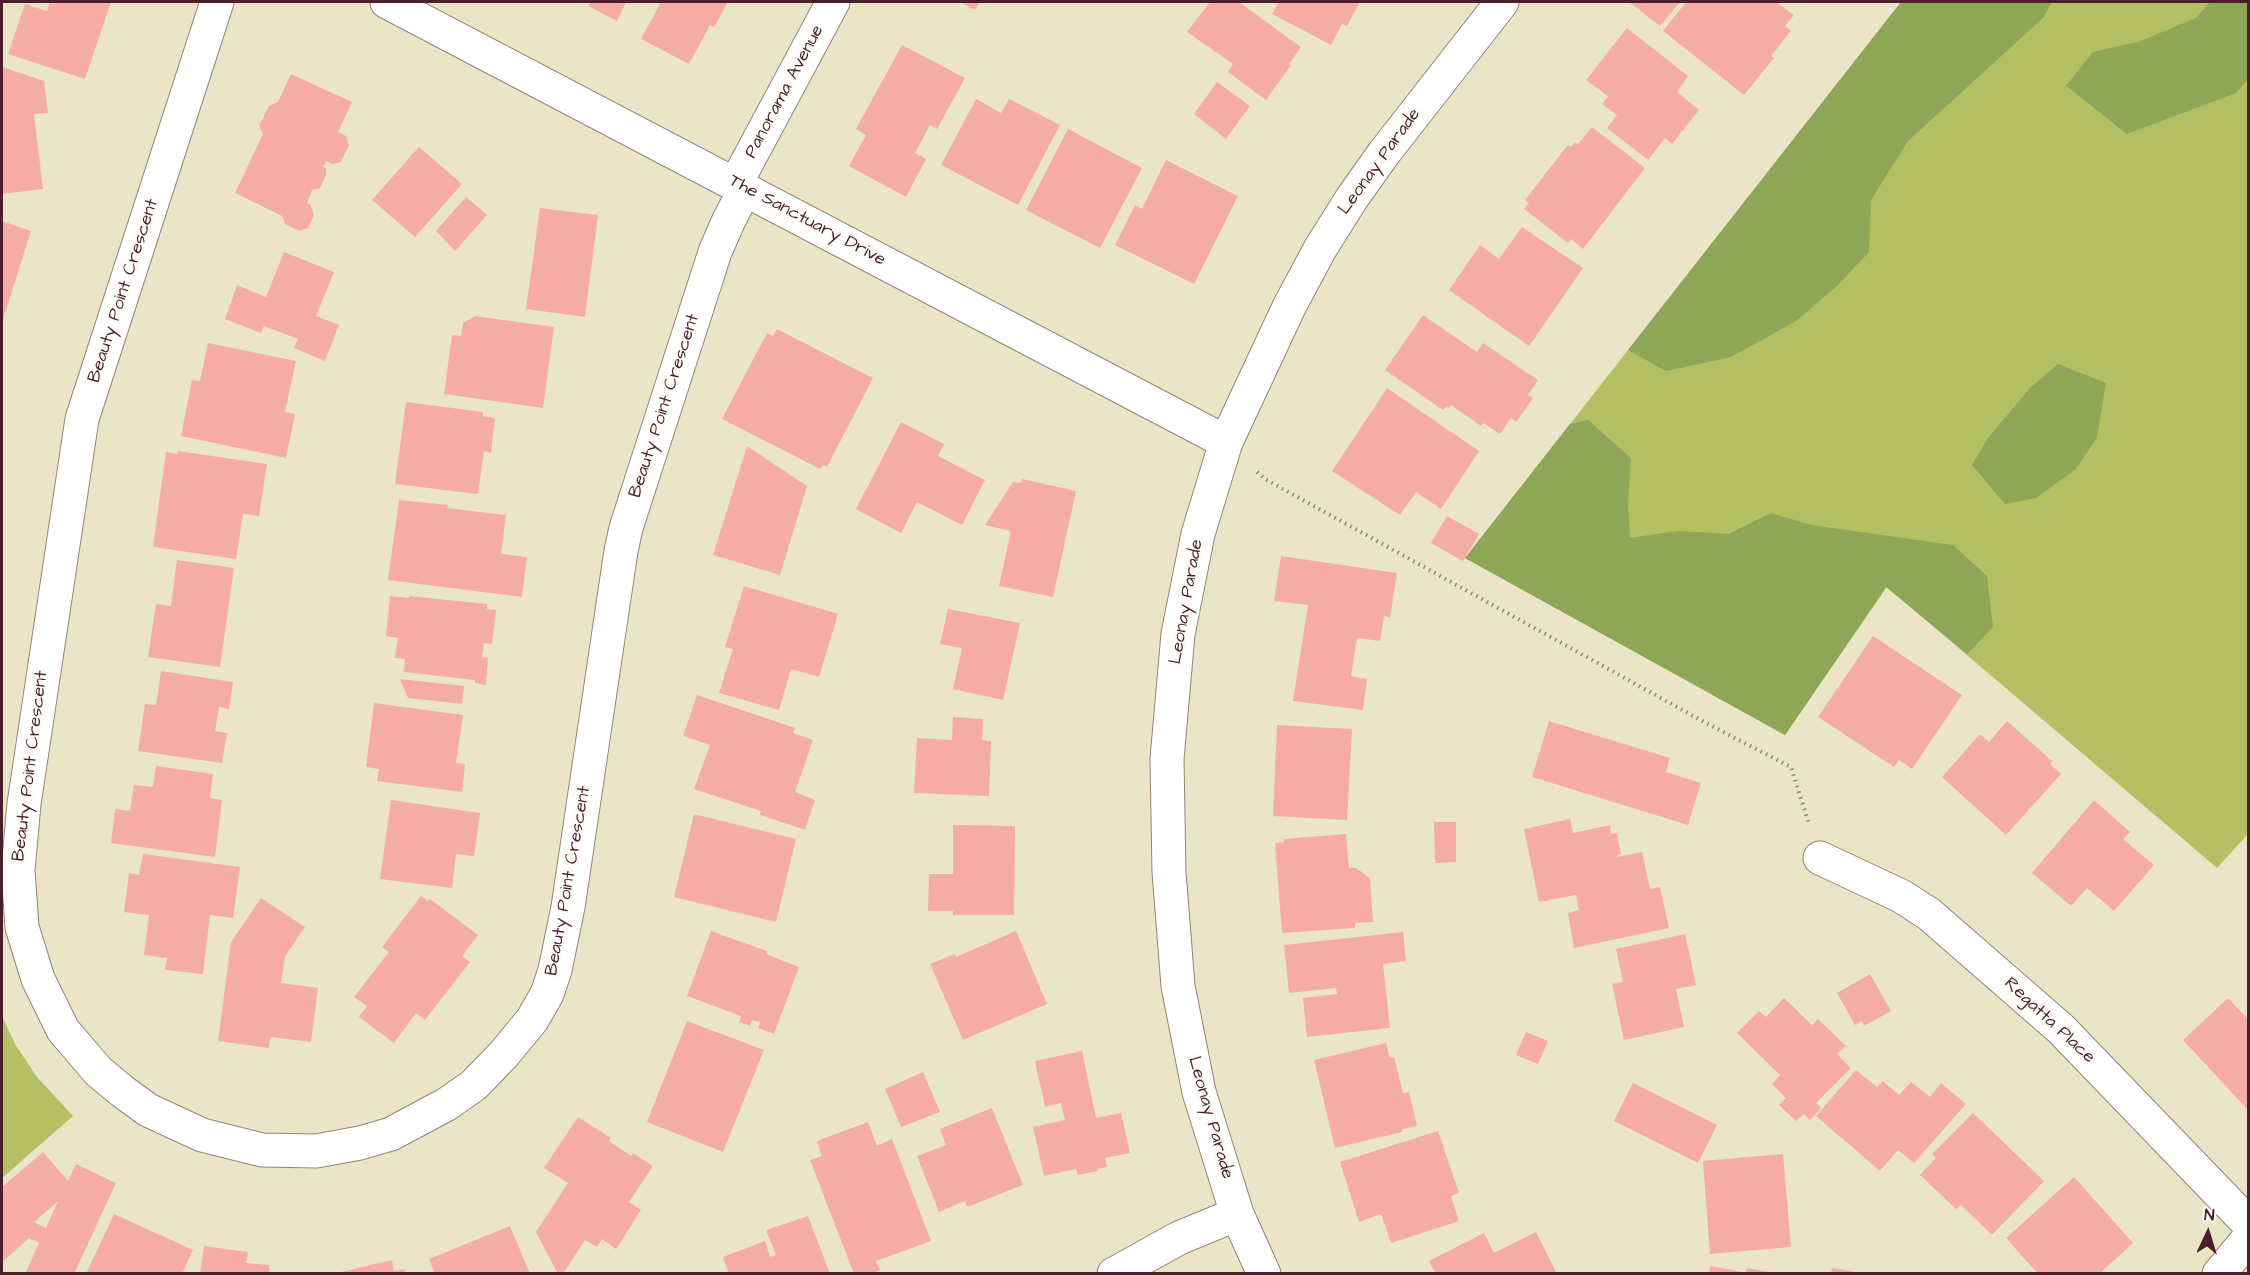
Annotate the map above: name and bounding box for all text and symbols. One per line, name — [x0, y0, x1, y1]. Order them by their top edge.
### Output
street label: Panorama Avenue — [741, 22, 829, 162]
street label: Leonay Parade — [1334, 105, 1426, 219]
street label: The Sanctuary Drive — [725, 171, 889, 271]
street label: Beauty Point Crescent — [84, 196, 164, 386]
street label: Beauty Point Crescent — [625, 311, 705, 501]
street label: Leonay Parade — [1165, 538, 1209, 666]
street label: Beauty Point Crescent — [9, 669, 53, 863]
street label: Beauty Point Crescent — [542, 785, 596, 977]
street label: Regatta Place — [1999, 973, 2099, 1069]
street label: Leonay Parade — [1182, 1054, 1238, 1182]
north arrow — [2178, 1203, 2238, 1263]
text: N — [2203, 1204, 2215, 1226]

